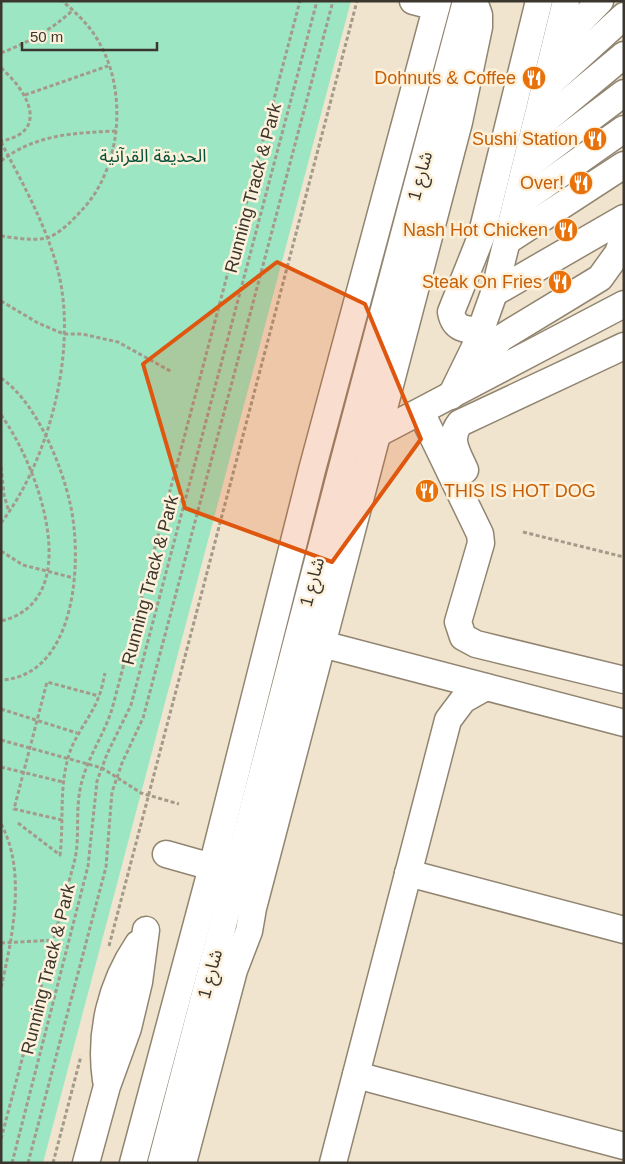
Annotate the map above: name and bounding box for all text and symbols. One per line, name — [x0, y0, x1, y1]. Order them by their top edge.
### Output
scale bar — [22, 20, 158, 52]
text: 50 m — [30, 28, 63, 45]
restaurant icon: Dohnuts & Coffee — [521, 65, 547, 91]
place label: Dohnuts & Coffee — [374, 68, 516, 88]
street label: Running Track & Park — [221, 100, 286, 275]
restaurant icon: Sushi Station — [582, 126, 608, 152]
place label: Sushi Station — [472, 129, 578, 149]
park label: الحديقة القرآنية — [99, 146, 207, 167]
street label: شارع 1 — [404, 149, 440, 204]
restaurant icon: Over! — [568, 170, 594, 196]
place label: Over! — [520, 173, 564, 193]
restaurant icon: Nash Hot Chicken — [553, 217, 579, 243]
place label: Nash Hot Chicken — [403, 220, 548, 240]
restaurant icon: Steak On Fries — [547, 269, 573, 295]
place label: Steak On Fries — [422, 272, 542, 292]
restaurant icon: THIS IS HOT DOG — [414, 478, 440, 504]
place label: THIS IS HOT DOG — [444, 481, 596, 501]
street label: Running Track & Park — [118, 492, 183, 667]
street label: شارع 1 — [296, 555, 332, 610]
street label: Running Track & Park — [17, 881, 79, 1056]
street label: شارع 1 — [194, 947, 230, 1002]

